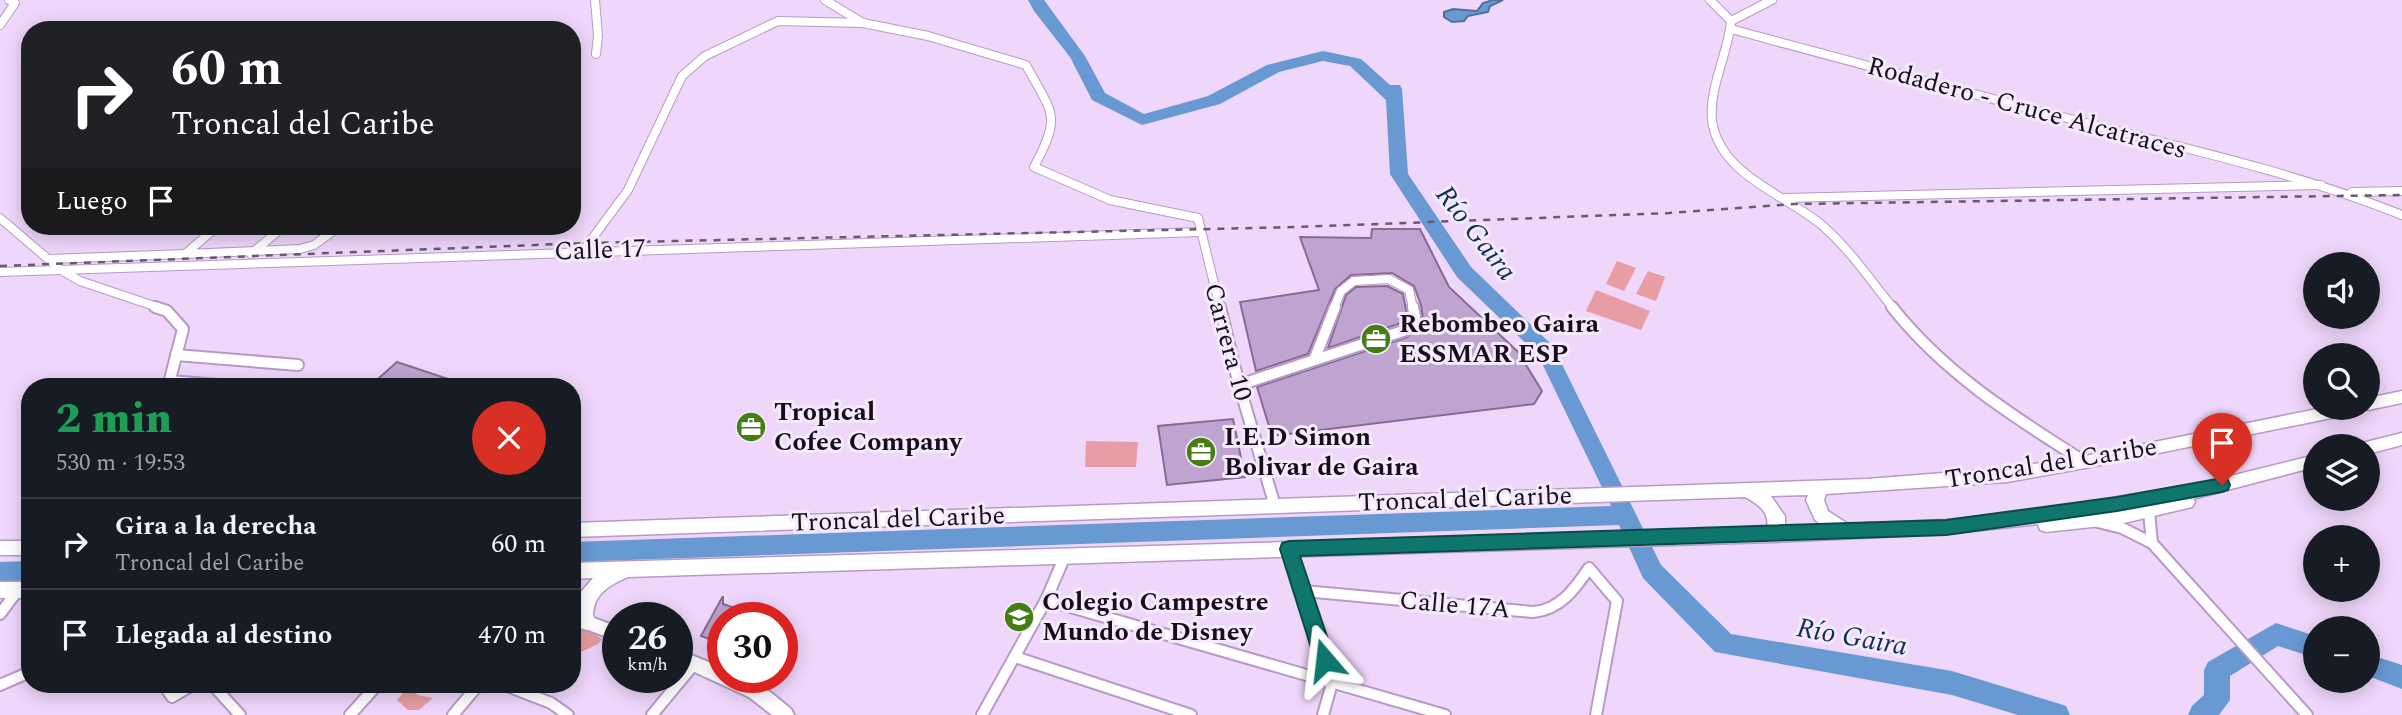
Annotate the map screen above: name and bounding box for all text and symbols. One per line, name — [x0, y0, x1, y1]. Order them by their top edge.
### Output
text: 60 m — [171, 32, 282, 107]
street label: Rodadero - Cruce Alcatraces — [1863, 46, 2191, 170]
icon: right — [56, 49, 147, 140]
text: Troncal del Caribe — [171, 100, 434, 149]
water label: Río Gaira — [1425, 176, 1527, 290]
text: Luego — [56, 181, 128, 221]
icon: arrive — [142, 182, 180, 220]
street label: Calle 17 — [553, 228, 647, 272]
map controls — [2303, 252, 2380, 693]
button: sound — [2303, 252, 2380, 329]
street label: Carrera 10 — [1193, 279, 1263, 405]
place label: Rebombeo Gaira ESSMAR ESP — [1399, 304, 1600, 374]
office icon: Rebombeo Gaira ESSMAR ESP — [1359, 322, 1393, 356]
button: search — [2303, 343, 2380, 420]
text: 2 min — [56, 388, 172, 451]
place label: Tropical Cofee Company — [774, 392, 964, 462]
button: close — [472, 401, 546, 475]
office icon: Tropical Cofee Company — [734, 410, 768, 444]
pin — [2192, 413, 2252, 485]
place label: I.E.D Simon Bolivar de Gaira — [1224, 417, 1419, 487]
icon: arrive — [2203, 424, 2241, 462]
street label: Troncal del Caribe — [1942, 427, 2160, 499]
button: layers — [2303, 434, 2380, 511]
office icon: I.E.D Simon Bolivar de Gaira — [1184, 435, 1218, 469]
text: 530 m · 19:53 — [56, 446, 185, 481]
street label: Troncal del Caribe — [1357, 475, 1573, 523]
street label: Troncal del Caribe — [790, 495, 1006, 543]
text: Gira a la derecha — [115, 506, 317, 546]
text: 60 m — [491, 524, 546, 564]
icon: right — [56, 525, 94, 563]
button: + — [2303, 525, 2380, 602]
text: Troncal del Caribe — [115, 546, 304, 581]
street label: Calle 17A — [1398, 580, 1512, 630]
place label: Colegio Campestre Mundo de Disney — [1042, 582, 1269, 652]
school or university icon: Colegio Campestre Mundo de Disney — [1002, 600, 1036, 634]
speed limit sign: 30 — [707, 602, 798, 693]
water label: Río Gaira — [1793, 606, 1911, 668]
text: 26 — [628, 612, 667, 665]
text: Llegada al destino — [115, 615, 332, 655]
text: 470 m — [478, 615, 546, 655]
icon: arrive — [56, 616, 94, 654]
button: − — [2303, 616, 2380, 693]
position arrow — [1288, 623, 1362, 697]
text: km/h — [627, 651, 668, 678]

